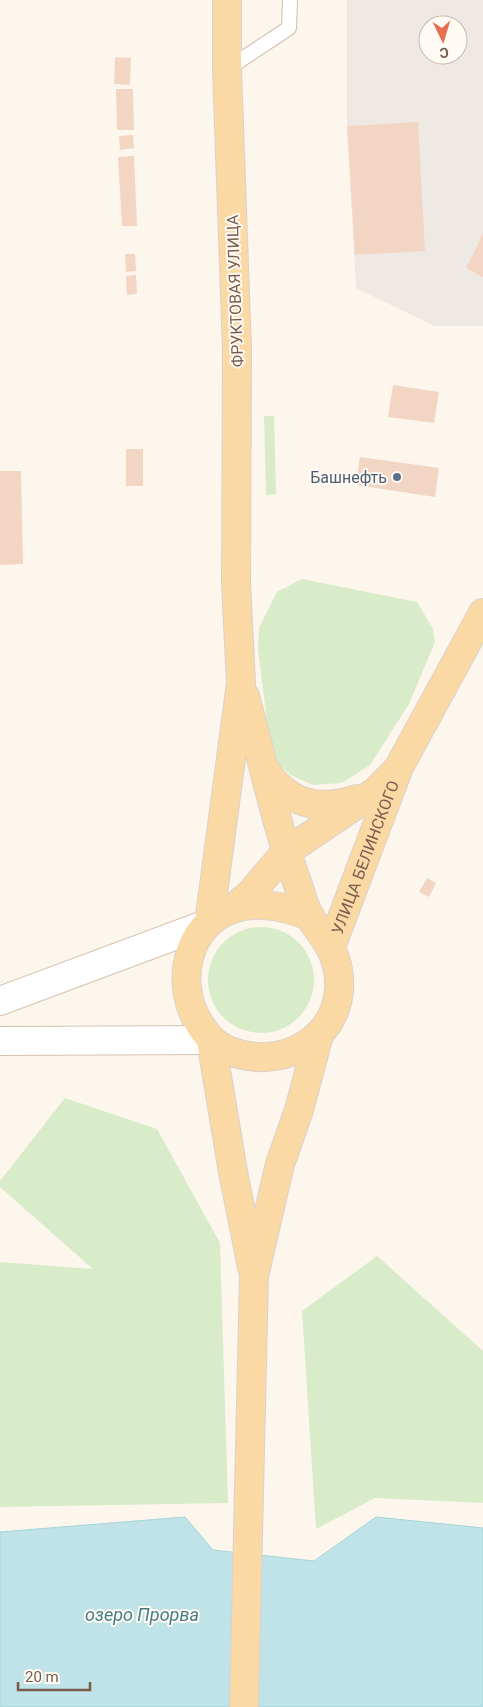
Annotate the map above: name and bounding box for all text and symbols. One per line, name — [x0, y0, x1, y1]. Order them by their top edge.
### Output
north arrow — [418, 15, 468, 65]
text: С — [439, 45, 449, 61]
street label: ФРУКТОВАЯ УЛИЦА — [223, 214, 247, 367]
place label: Башнефть — [310, 468, 387, 487]
marker: Башнефть — [391, 471, 403, 483]
street label: УЛИЦА БЕЛИНСКОГО — [327, 778, 403, 937]
water label: озеро Прорва — [85, 1604, 199, 1625]
scale bar — [18, 1660, 90, 1692]
text: 20 m — [25, 1668, 59, 1686]

